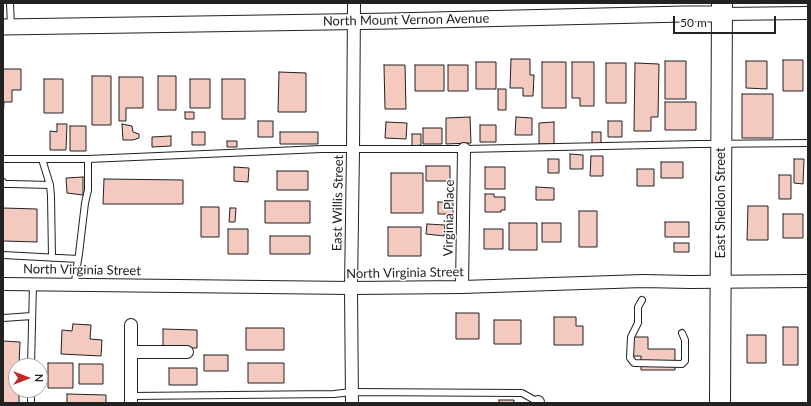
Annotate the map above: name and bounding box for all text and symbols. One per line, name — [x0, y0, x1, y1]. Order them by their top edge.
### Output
scale bar — [675, 8, 778, 34]
street label: North Mount Vernon Avenue — [323, 11, 489, 29]
text: 50 m — [680, 15, 707, 30]
street label: East Sheldon Street — [713, 147, 729, 259]
street label: East Willis Street — [329, 155, 347, 251]
street label: Virginia Place — [441, 179, 457, 257]
street label: North Virginia Street — [23, 261, 141, 279]
street label: North Virginia Street — [346, 264, 464, 282]
north arrow — [8, 358, 48, 398]
text: N — [33, 374, 46, 382]

